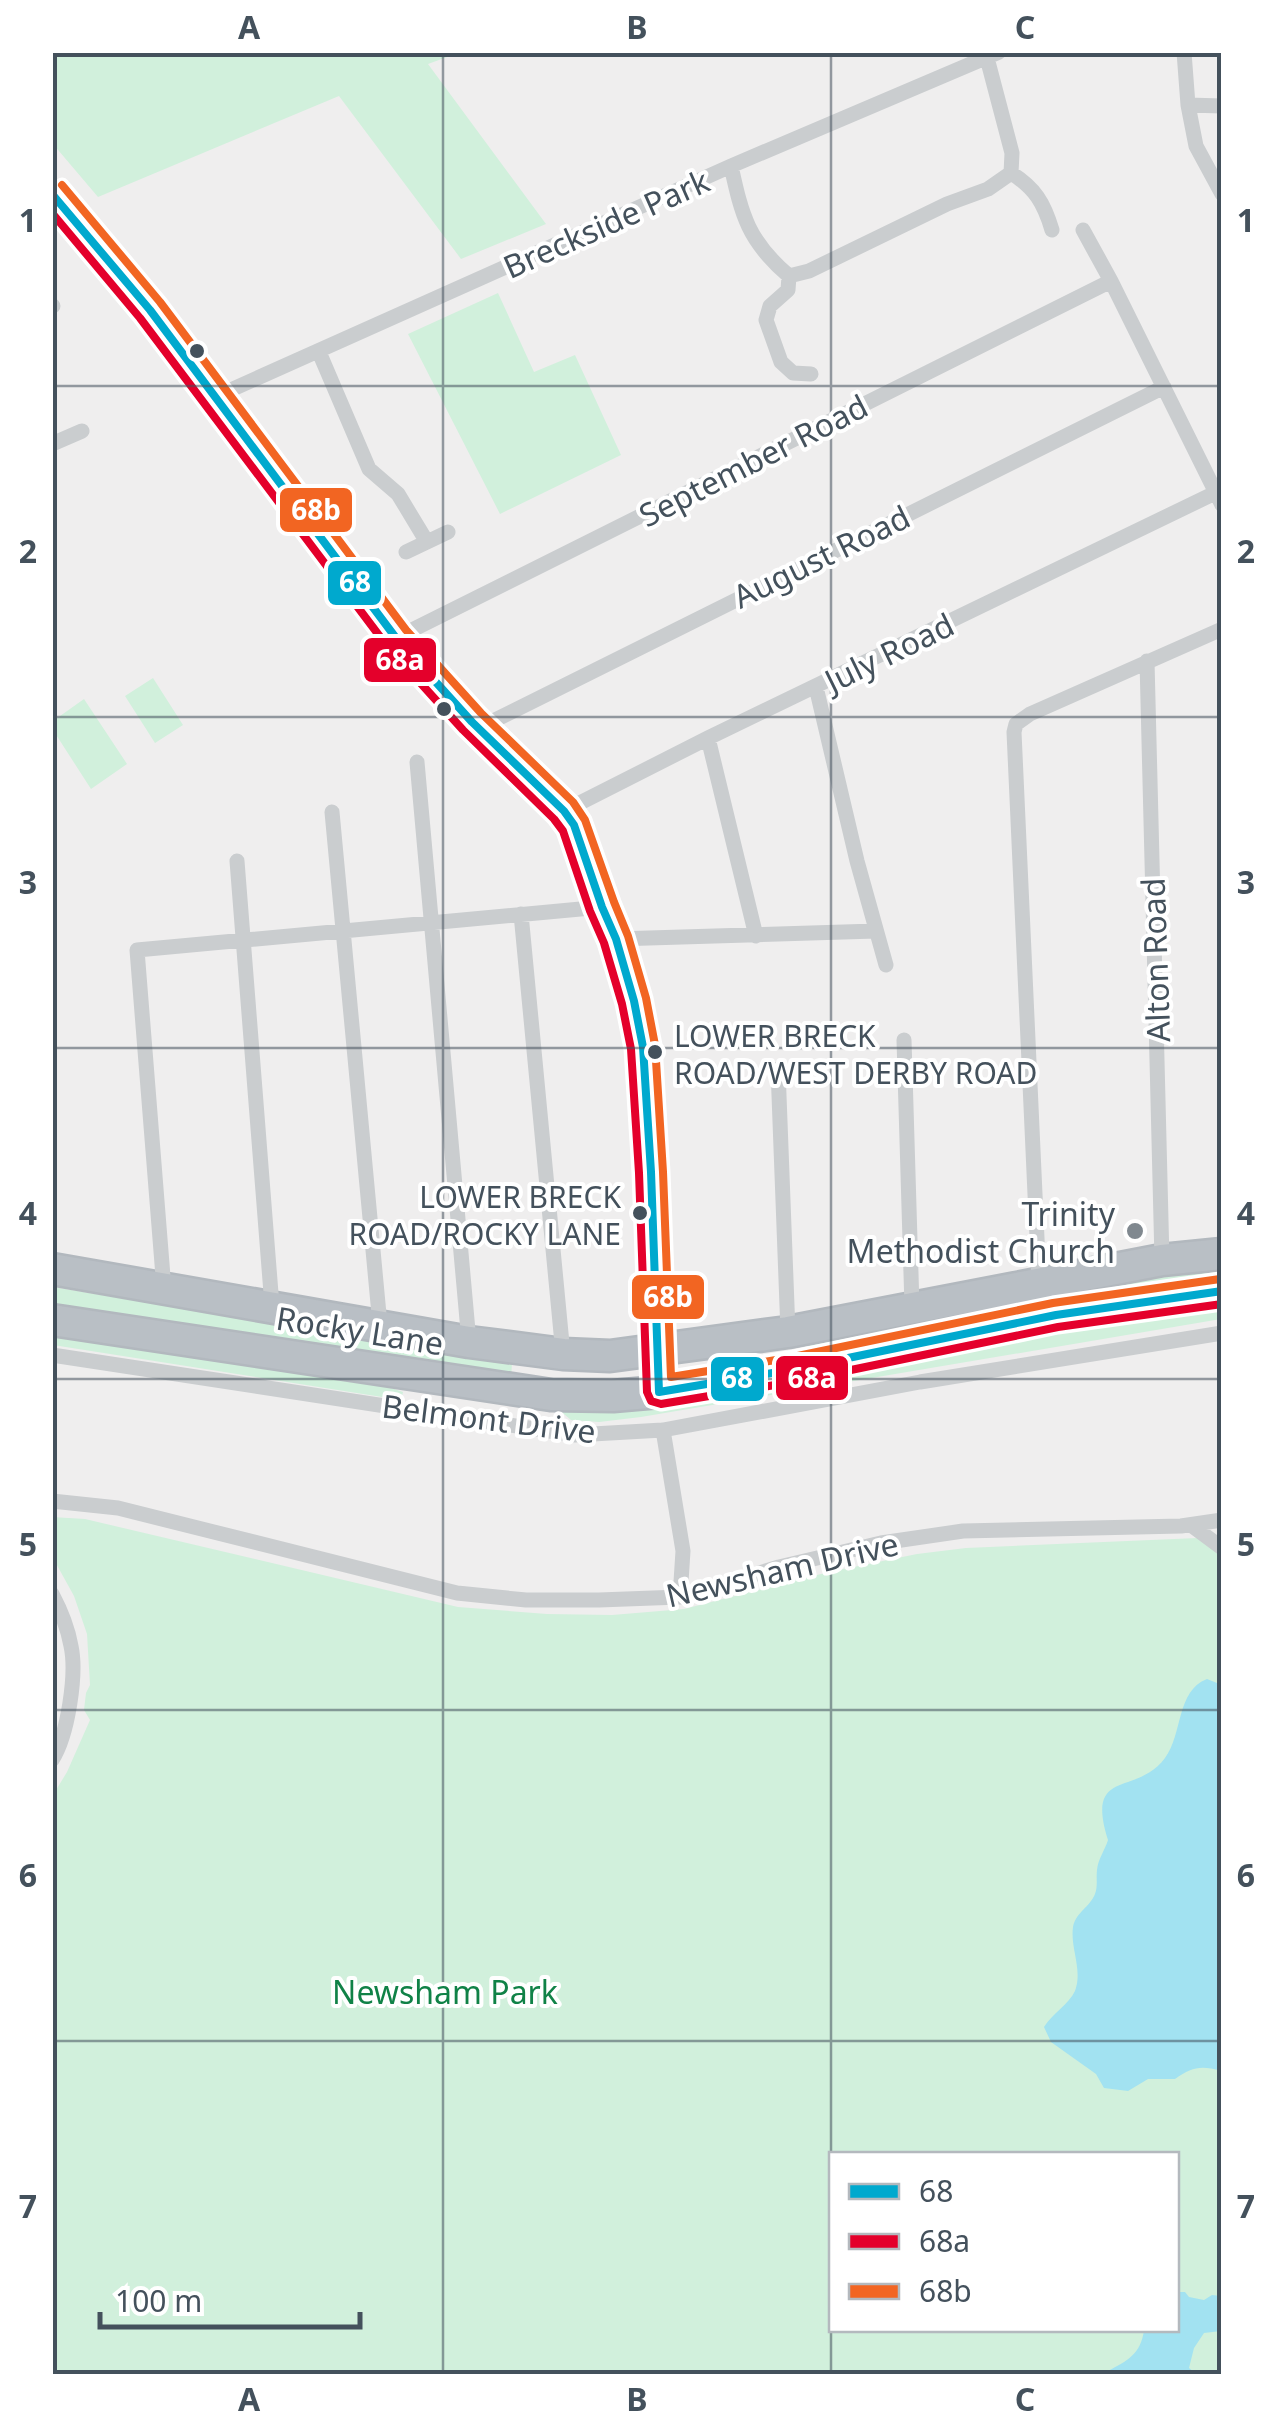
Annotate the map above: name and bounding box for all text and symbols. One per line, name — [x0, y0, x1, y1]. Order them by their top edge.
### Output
text: A — [238, 5, 261, 48]
text: B — [626, 5, 648, 48]
text: C — [1015, 5, 1035, 48]
street label: Breckside Park — [496, 158, 716, 288]
text: 1 — [19, 198, 37, 241]
text: 1 — [1237, 198, 1255, 241]
unlabelled marker — [187, 341, 207, 361]
street label: September Road — [631, 384, 875, 536]
line badge: 68b — [278, 486, 354, 534]
text: 68b — [291, 490, 341, 528]
street label: August Road — [725, 495, 917, 617]
text: 2 — [19, 529, 37, 572]
text: 2 — [1237, 529, 1255, 572]
line badge: 68 — [326, 559, 383, 607]
text: 68 — [339, 562, 371, 600]
street label: July Road — [815, 602, 961, 703]
line badge: 68a — [362, 636, 438, 684]
text: 68a — [376, 640, 424, 678]
unlabelled marker — [434, 699, 454, 719]
text: 3 — [19, 860, 37, 903]
text: 3 — [1237, 860, 1255, 903]
street label: Alton Road — [1131, 877, 1179, 1043]
place label: LOWER BRECK ROAD/WEST DERBY ROAD — [674, 1015, 1037, 1093]
marker: LOWER BRECK ROAD/WEST DERBY ROAD — [645, 1042, 665, 1062]
place label: LOWER BRECK ROAD/ROCKY LANE — [349, 1176, 621, 1254]
text: 4 — [19, 1191, 37, 1234]
text: 4 — [1237, 1191, 1255, 1234]
place label: Trinity Methodist Church — [847, 1192, 1116, 1272]
marker: LOWER BRECK ROAD/ROCKY LANE — [630, 1203, 650, 1223]
marker: Trinity Methodist Church — [1124, 1220, 1146, 1242]
line badge: 68b — [630, 1273, 706, 1321]
text: 68b — [643, 1277, 693, 1315]
street label: Rocky Lane — [273, 1296, 447, 1364]
line badge: 68a — [774, 1354, 850, 1402]
line badge: 68 — [709, 1355, 766, 1403]
text: 68 — [721, 1358, 753, 1396]
text: 68a — [788, 1358, 836, 1396]
street label: Belmont Drive — [380, 1384, 598, 1452]
street label: Newsham Drive — [662, 1521, 902, 1617]
text: 5 — [19, 1522, 37, 1565]
text: 5 — [1237, 1522, 1255, 1565]
text: 6 — [19, 1853, 37, 1896]
text: 6 — [1237, 1853, 1255, 1896]
park label: Newsham Park — [332, 1970, 558, 2013]
legend — [829, 2152, 1179, 2332]
text: 68 — [919, 2170, 953, 2211]
text: 7 — [19, 2184, 37, 2227]
text: 7 — [1237, 2184, 1255, 2227]
text: 68a — [919, 2220, 970, 2261]
scale bar — [100, 2267, 360, 2329]
text: 68b — [919, 2270, 972, 2311]
text: 100 m — [115, 2280, 202, 2321]
text: A — [238, 2377, 261, 2420]
text: B — [626, 2377, 648, 2420]
text: C — [1015, 2377, 1035, 2420]

